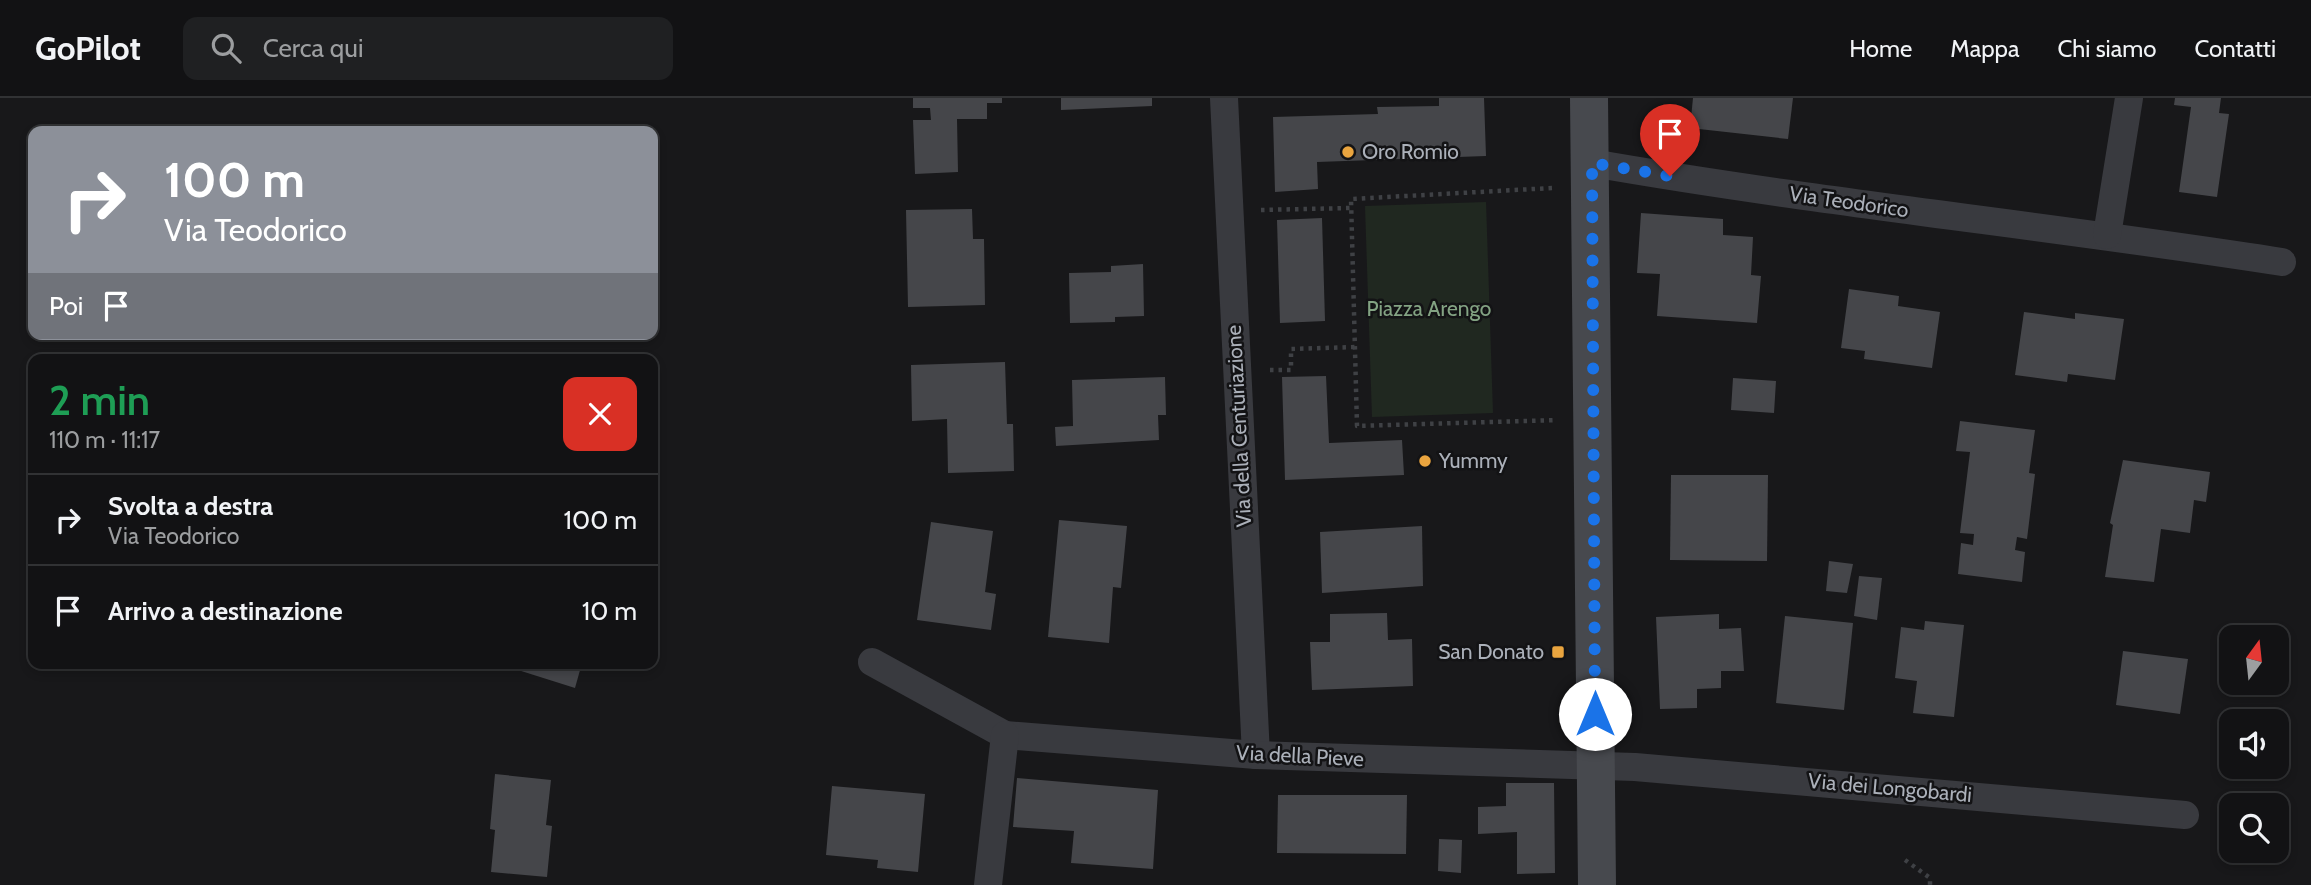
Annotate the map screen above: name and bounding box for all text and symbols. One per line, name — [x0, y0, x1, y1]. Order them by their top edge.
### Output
search box — [183, 17, 673, 80]
text: GoPilot — [35, 28, 141, 68]
icon: search — [207, 29, 245, 67]
text: Cerca qui — [263, 32, 363, 64]
text: Home — [1849, 34, 1912, 63]
text: Mappa — [1950, 34, 2019, 63]
text: Chi siamo — [2057, 34, 2156, 63]
text: Contatti — [2194, 34, 2276, 63]
pin — [1640, 104, 1700, 176]
icon: arrive — [1651, 115, 1689, 153]
place label: Oro Romio — [1362, 139, 1459, 164]
marker: Oro Romio — [1340, 144, 1356, 160]
text: 100 m — [164, 150, 305, 209]
icon: right — [49, 154, 140, 245]
street label: Via Teodorico — [1788, 181, 1910, 222]
text: Via Teodorico — [164, 210, 347, 249]
icon: arrive — [97, 287, 135, 325]
text: Poi — [49, 290, 83, 322]
park label: Piazza Arengo — [1367, 296, 1491, 321]
street label: Via della Centuriazione — [1221, 324, 1256, 528]
text: 2 min — [49, 374, 150, 426]
button: close — [563, 377, 637, 451]
text: 110 m · 11:17 — [49, 426, 160, 454]
place label: Yummy — [1438, 448, 1508, 473]
marker: Yummy — [1417, 453, 1433, 469]
text: Svolta a destra — [108, 490, 273, 522]
icon: right — [49, 501, 87, 539]
text: 100 m — [564, 504, 637, 536]
text: Via Teodorico — [108, 522, 240, 550]
icon: arrive — [49, 592, 87, 630]
text: Arrivo a destinazione — [108, 595, 343, 627]
text: 10 m — [582, 595, 637, 627]
north arrow — [2219, 625, 2289, 695]
map controls — [2219, 625, 2289, 863]
place label: San Donato — [1438, 639, 1544, 664]
marker: San Donato — [1550, 644, 1566, 660]
position arrow — [1558, 677, 1632, 751]
button: sound — [2219, 709, 2289, 779]
street label: Via della Pieve — [1235, 740, 1365, 771]
street label: Via dei Longobardi — [1807, 768, 1973, 807]
button: search — [2219, 793, 2289, 863]

